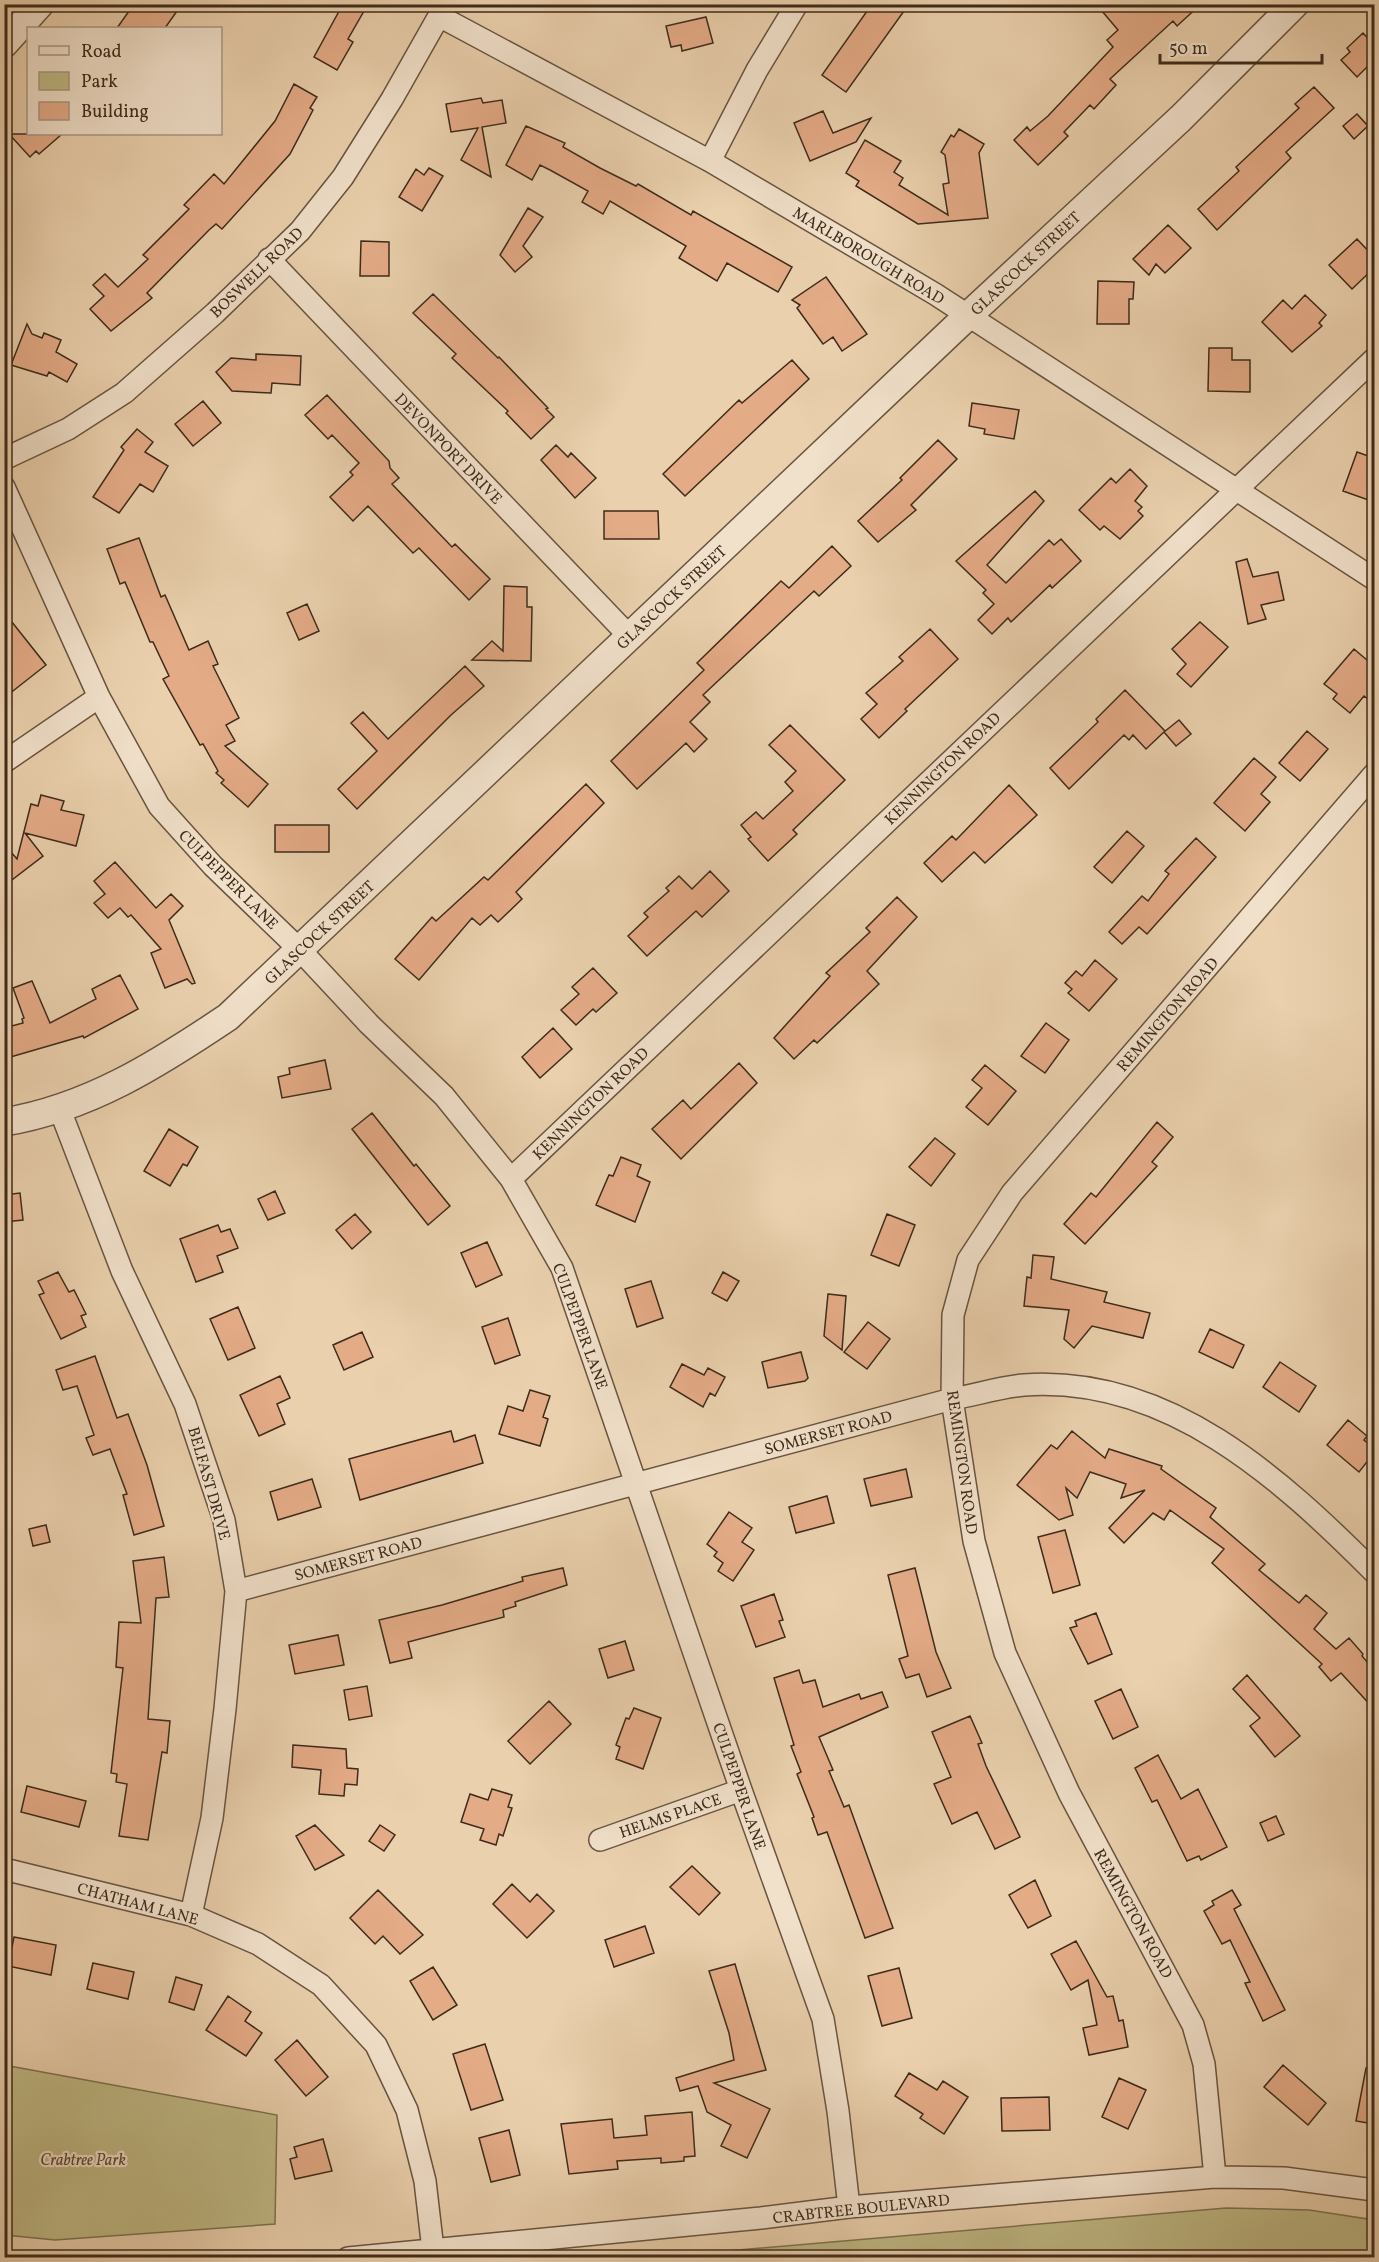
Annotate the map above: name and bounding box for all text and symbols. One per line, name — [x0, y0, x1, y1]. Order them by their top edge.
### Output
legend — [27, 27, 222, 135]
scale bar — [1160, 27, 1322, 65]
text: 50 m — [1169, 37, 1208, 62]
text: Road — [81, 40, 122, 65]
text: Park — [81, 70, 118, 95]
text: Building — [81, 100, 149, 125]
street label: MARLBOROUGH ROAD — [788, 203, 948, 311]
street label: GLASCOCK STREET — [966, 208, 1086, 321]
street label: BOSWELL ROAD — [206, 223, 309, 324]
street label: DEVONPORT DRIVE — [389, 389, 507, 510]
street label: GLASCOCK STREET — [612, 542, 732, 655]
street label: KENNINGTON ROAD — [880, 708, 1007, 831]
street label: CULPEPPER LANE — [173, 826, 282, 935]
street label: GLASCOCK STREET — [260, 877, 380, 990]
street label: REMINGTON ROAD — [1113, 953, 1225, 1077]
street label: KENNINGTON ROAD — [528, 1043, 655, 1166]
street label: CULPEPPER LANE — [546, 1260, 612, 1393]
street label: REMINGTON ROAD — [940, 1389, 982, 1536]
street label: SOMERSET ROAD — [762, 1406, 895, 1462]
street label: BELFAST DRIVE — [181, 1424, 235, 1543]
street label: SOMERSET ROAD — [292, 1532, 425, 1588]
street label: CULPEPPER LANE — [706, 1720, 770, 1853]
street label: HELMS PLACE — [617, 1789, 725, 1845]
street label: REMINGTON ROAD — [1087, 1845, 1177, 1983]
street label: CHATHAM LANE — [74, 1878, 201, 1932]
park label: Crabtree Park — [40, 2150, 126, 2172]
street label: CRABTREE BOULEVARD — [772, 2190, 951, 2230]

